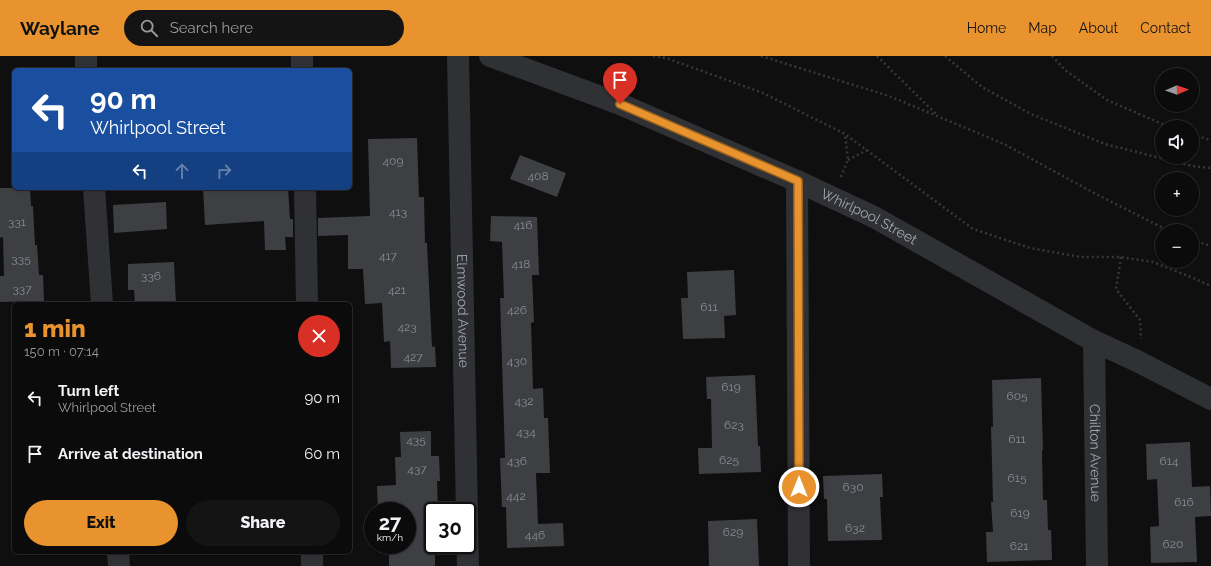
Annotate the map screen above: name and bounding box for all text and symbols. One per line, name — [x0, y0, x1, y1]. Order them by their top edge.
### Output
search box — [124, 10, 404, 46]
text: Waylane — [20, 17, 100, 39]
icon: search — [138, 17, 160, 39]
text: Search here — [170, 19, 253, 37]
text: Home — [967, 20, 1006, 36]
text: Map — [1028, 20, 1057, 36]
text: About — [1079, 20, 1118, 36]
text: Contact — [1140, 20, 1191, 36]
pin — [603, 63, 637, 104]
north arrow — [1155, 68, 1199, 112]
map controls — [1155, 68, 1199, 268]
icon: arrive — [609, 69, 631, 91]
text: 90 m — [90, 83, 156, 116]
icon: left — [24, 84, 76, 136]
text: Whirlpool Street — [90, 117, 226, 138]
button: sound — [1155, 120, 1199, 164]
house number: 409 — [383, 154, 403, 168]
icon: left — [129, 160, 151, 182]
icon: ahead — [171, 160, 193, 182]
icon: right — [213, 160, 235, 182]
house number: 408 — [527, 169, 549, 183]
button: + — [1155, 172, 1199, 216]
street label: Whirlpool Street — [819, 185, 920, 248]
house number: 413 — [389, 205, 407, 219]
house number: 331 — [8, 215, 26, 229]
house number: 416 — [514, 218, 532, 232]
button: − — [1155, 224, 1199, 268]
house number: 417 — [379, 249, 398, 263]
house number: 335 — [11, 252, 31, 266]
street label: Elmwood Avenue — [454, 254, 472, 368]
house number: 418 — [512, 257, 530, 271]
house number: 336 — [141, 269, 161, 283]
house number: 337 — [12, 282, 32, 296]
house number: 421 — [388, 283, 406, 297]
house number: 611 — [700, 300, 718, 314]
house number: 426 — [507, 303, 527, 317]
text: 1 min — [24, 314, 86, 343]
button: close — [298, 315, 340, 357]
house number: 423 — [397, 320, 417, 334]
text: 150 m · 07:14 — [24, 344, 99, 359]
house number: 427 — [403, 350, 423, 364]
house number: 430 — [507, 354, 527, 368]
house number: 619 — [721, 380, 741, 394]
text: Turn left — [58, 382, 119, 400]
icon: left — [24, 387, 46, 409]
text: 90 m — [304, 389, 340, 407]
house number: 605 — [1006, 389, 1028, 403]
house number: 432 — [514, 394, 534, 408]
text: Whirlpool Street — [58, 400, 156, 415]
street label: Chilton Avenue — [1087, 404, 1104, 502]
house number: 623 — [724, 418, 744, 432]
house number: 434 — [516, 425, 536, 439]
house number: 611 — [1008, 432, 1026, 446]
house number: 435 — [406, 433, 426, 447]
icon: arrive — [24, 443, 46, 465]
text: Arrive at destination — [58, 445, 203, 463]
text: 60 m — [304, 445, 340, 463]
house number: 625 — [719, 453, 739, 467]
house number: 436 — [507, 454, 527, 468]
house number: 614 — [1160, 454, 1179, 468]
house number: 437 — [407, 462, 427, 476]
position arrow — [778, 466, 820, 508]
house number: 615 — [1008, 471, 1027, 485]
house number: 630 — [843, 480, 864, 494]
house number: 442 — [506, 489, 526, 503]
house number: 616 — [1174, 495, 1194, 509]
button: Exit — [24, 500, 178, 546]
button: Share — [186, 500, 340, 546]
speed limit sign: 30 — [424, 502, 476, 554]
house number: 619 — [1010, 506, 1030, 520]
text: 27 — [379, 511, 401, 535]
house number: 632 — [845, 521, 865, 535]
house number: 629 — [723, 525, 743, 539]
house number: 446 — [525, 528, 545, 542]
text: km/h — [377, 532, 403, 543]
house number: 620 — [1163, 537, 1183, 551]
house number: 621 — [1010, 539, 1028, 553]

